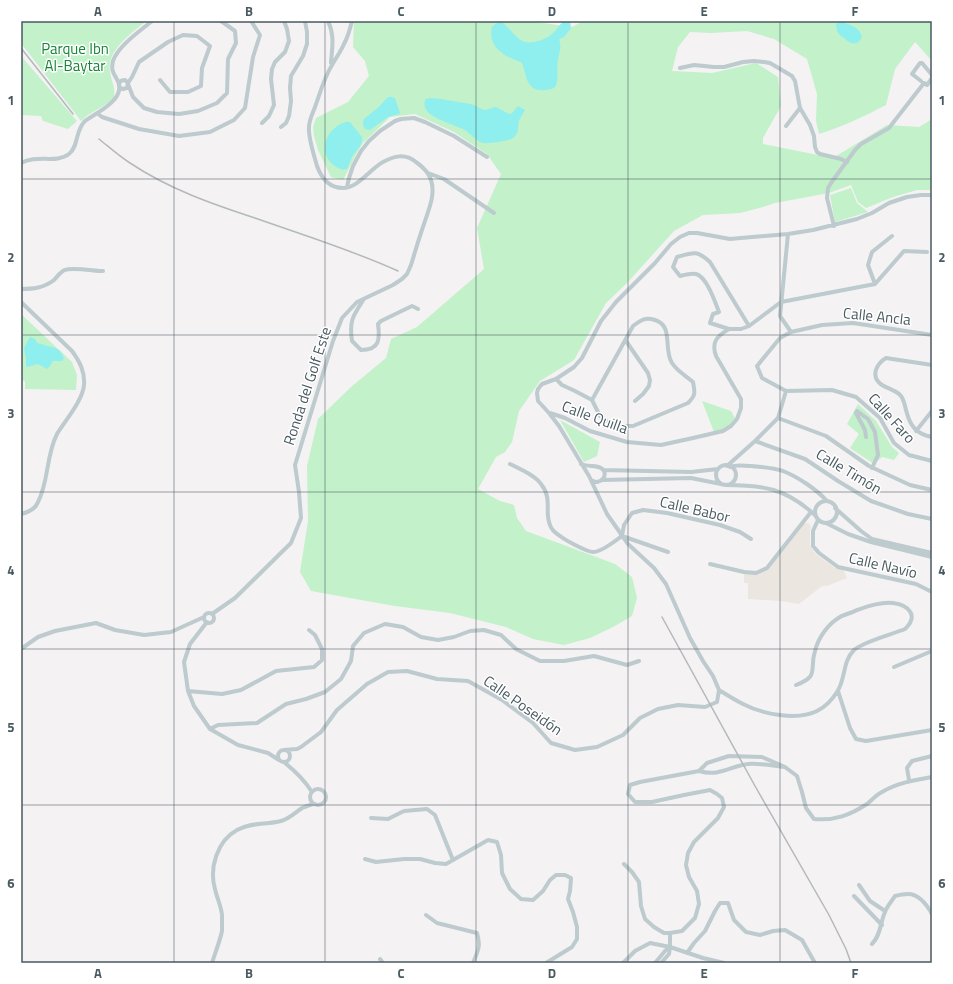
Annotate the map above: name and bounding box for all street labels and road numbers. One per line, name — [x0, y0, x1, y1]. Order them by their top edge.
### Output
street label: Calle Ancla — [842, 301, 912, 331]
street label: Ronda del Golf Este — [277, 324, 337, 448]
street label: Calle Faro — [863, 388, 921, 449]
street label: Calle Quilla — [559, 394, 632, 440]
street label: Calle Timón — [812, 442, 886, 500]
street label: Calle Babor — [658, 490, 732, 528]
street label: Calle Navío — [847, 546, 920, 584]
street label: Calle Poseidón — [479, 669, 567, 741]

